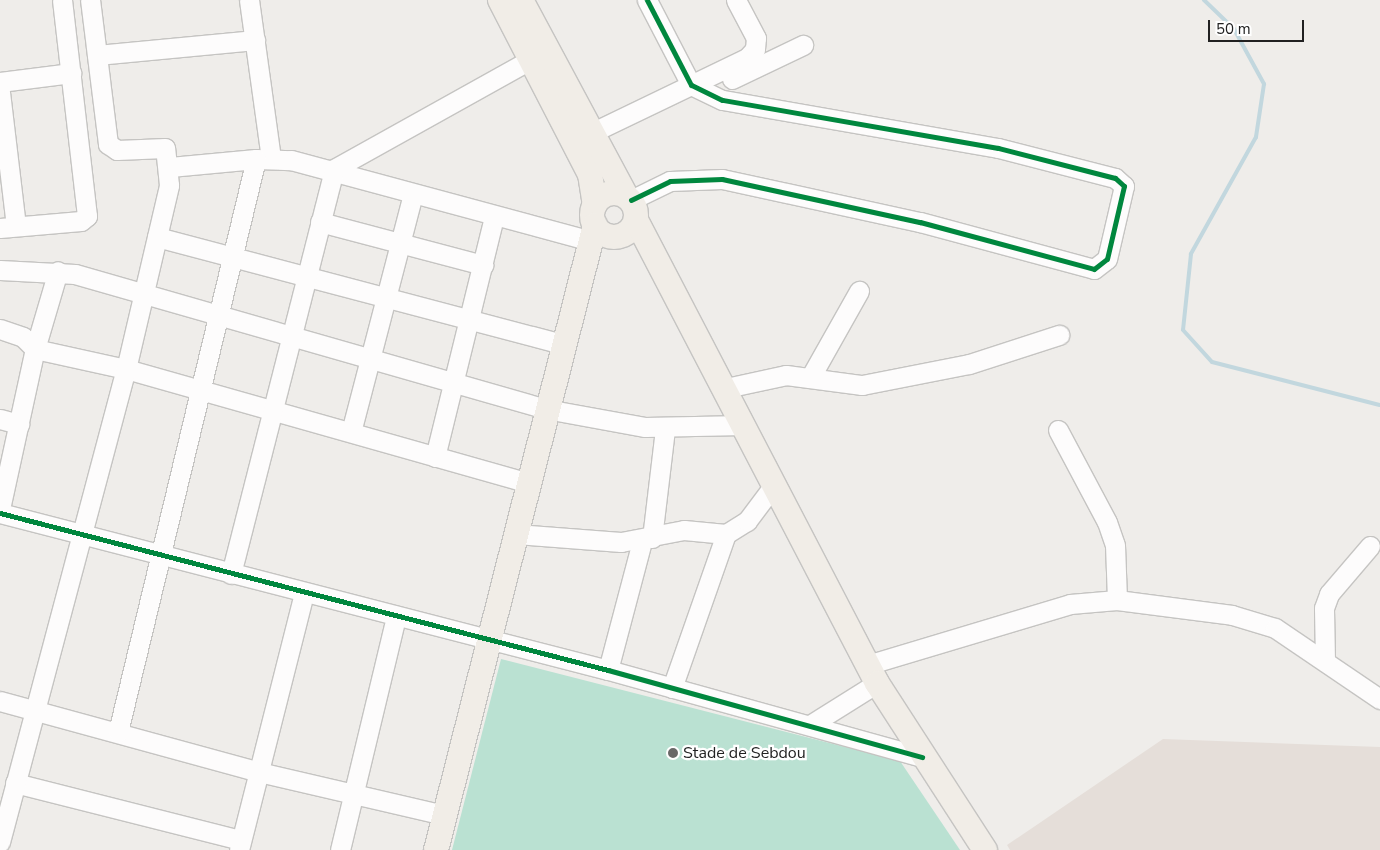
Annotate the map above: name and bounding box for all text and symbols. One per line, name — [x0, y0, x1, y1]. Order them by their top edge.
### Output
scale bar — [1210, 10, 1306, 42]
text: 50 m — [1216, 19, 1251, 39]
place label: Stade de Sebdou — [683, 743, 806, 763]
marker: Stade de Sebdou — [667, 747, 679, 759]

